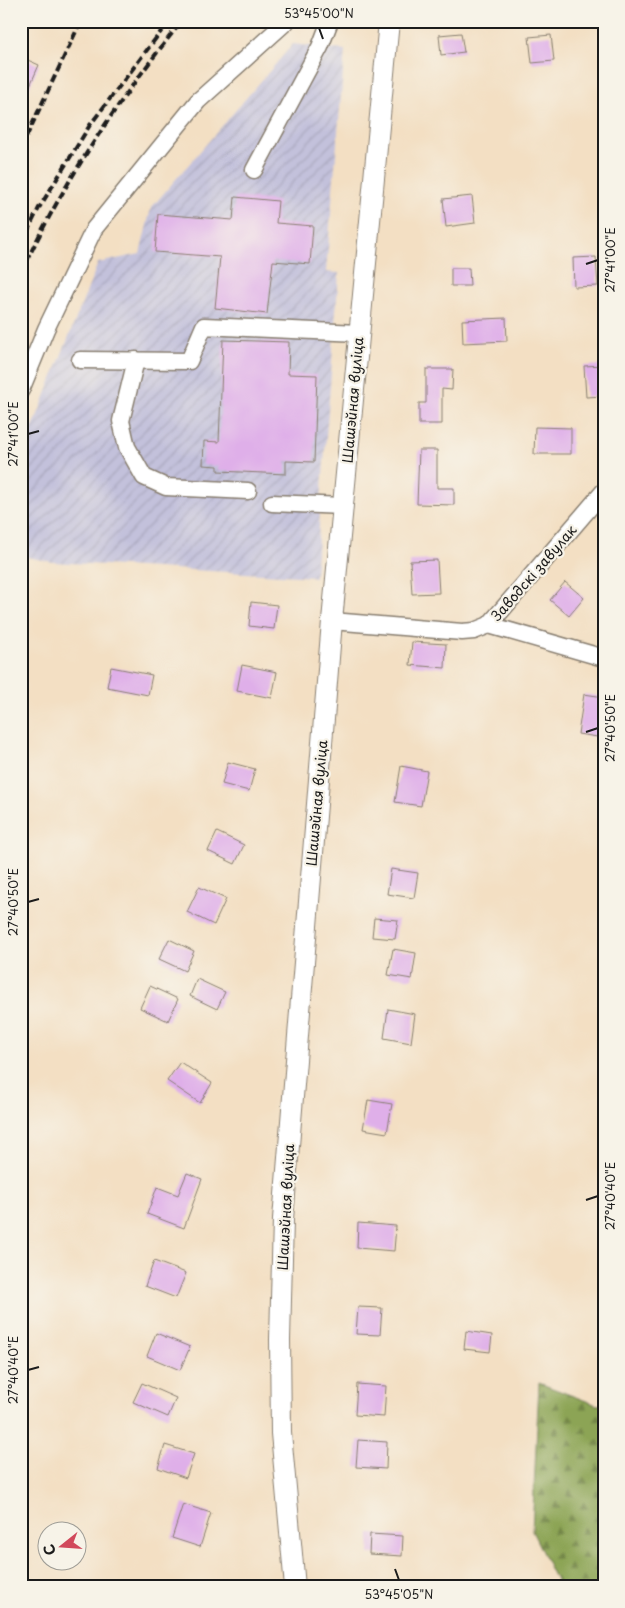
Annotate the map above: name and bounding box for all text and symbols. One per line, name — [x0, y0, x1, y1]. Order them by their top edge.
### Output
text: 53°45'00"N — [284, 4, 354, 22]
text: 27°41'00"E — [601, 227, 619, 293]
street label: Шашэйная вуліца — [337, 336, 369, 464]
text: 27°41'00"E — [4, 401, 22, 467]
street label: Заводскі завулак — [486, 520, 582, 625]
text: 27°40'50"E — [601, 694, 619, 762]
street label: Шашэйная вуліца — [301, 739, 333, 867]
text: 27°40'50"E — [4, 868, 22, 936]
street label: Шашэйная вуліца — [272, 1143, 299, 1271]
text: 27°40'40"E — [601, 1162, 619, 1230]
text: 27°40'40"E — [4, 1336, 22, 1404]
north arrow — [38, 1520, 88, 1570]
text: С — [38, 1542, 61, 1558]
text: 53°45'05"N — [365, 1585, 433, 1603]

